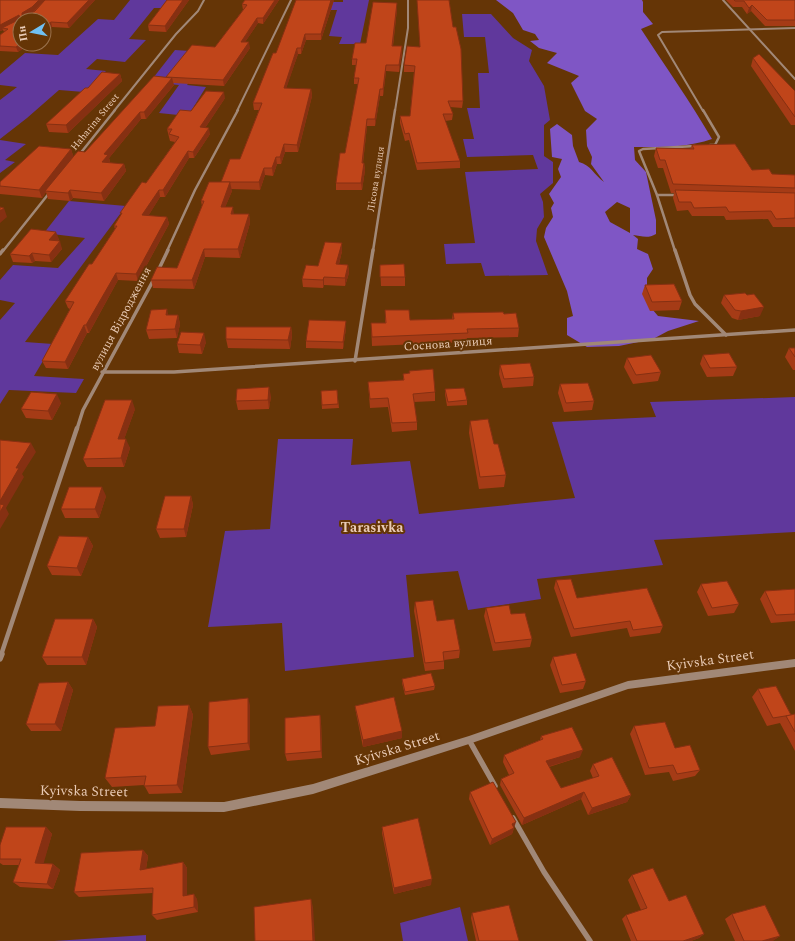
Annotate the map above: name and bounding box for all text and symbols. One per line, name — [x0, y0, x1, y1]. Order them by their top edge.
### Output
north arrow — [12, 12, 52, 52]
text: Пн — [13, 24, 32, 43]
street label: Haharina Street — [67, 89, 124, 154]
street label: Лісова вулиця — [363, 145, 389, 213]
street label: вулиця Відродження — [86, 264, 156, 374]
street label: Соснова вулиця — [403, 331, 493, 357]
district label: Tarasivka — [341, 517, 404, 538]
street label: Kyivska Street — [665, 643, 755, 677]
street label: Kyivska Street — [352, 725, 442, 771]
street label: Kyivska Street — [40, 780, 128, 802]

